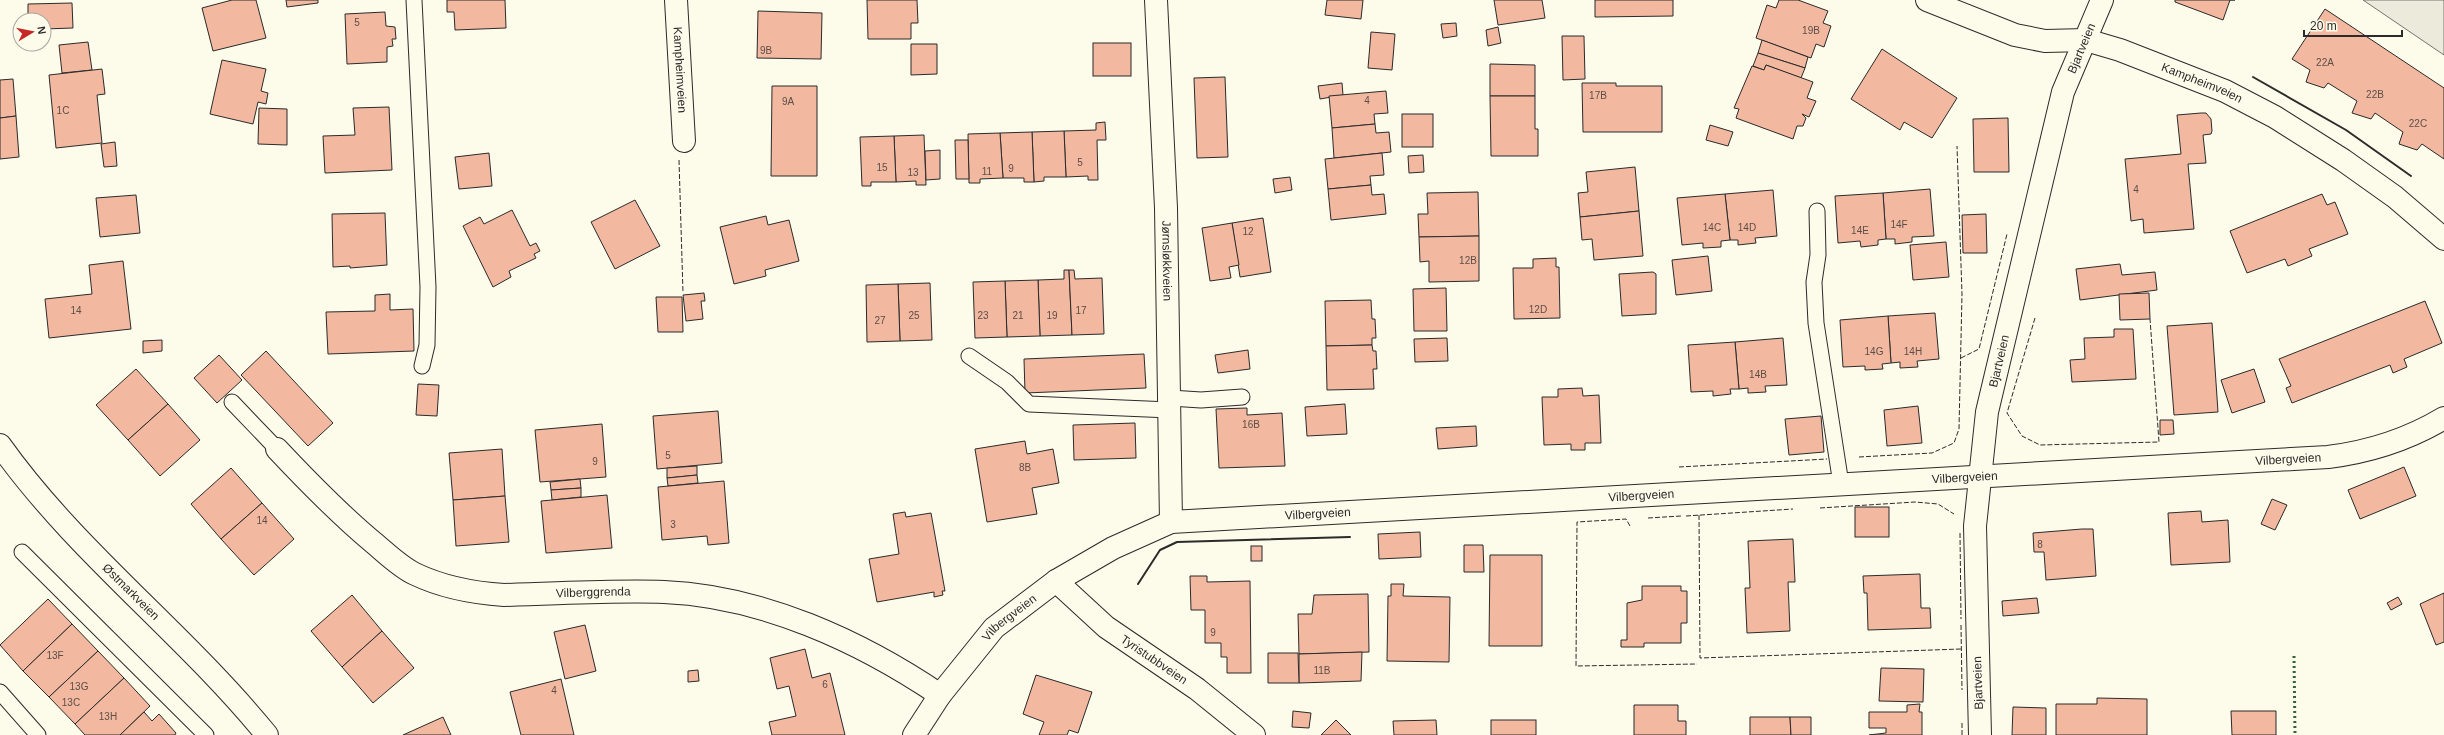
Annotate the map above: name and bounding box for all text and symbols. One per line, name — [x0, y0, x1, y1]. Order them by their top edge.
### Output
north arrow — [12, 12, 52, 52]
scale bar — [2304, 12, 2402, 38]
house number: 5 — [354, 17, 360, 28]
text: 20 m — [2310, 19, 2337, 33]
street label: Bjartveien — [2065, 21, 2098, 76]
text: N — [35, 25, 48, 35]
house number: 19B — [1802, 25, 1820, 36]
street label: Kampheimveien — [671, 26, 689, 113]
house number: 9B — [760, 45, 772, 56]
house number: 22A — [2316, 57, 2334, 68]
street label: Kampheimveien — [2160, 60, 2245, 106]
house number: 22B — [2366, 89, 2384, 100]
house number: 17B — [1589, 90, 1607, 101]
house number: 4 — [1364, 95, 1370, 106]
house number: 9A — [782, 96, 794, 107]
house number: 1C — [57, 105, 69, 116]
house number: 22C — [2409, 118, 2427, 129]
house number: 5 — [1077, 157, 1083, 168]
house number: 15 — [876, 162, 888, 173]
house number: 9 — [1008, 163, 1014, 174]
house number: 11 — [982, 166, 993, 177]
house number: 13 — [907, 167, 919, 178]
house number: 4 — [2133, 184, 2139, 195]
house number: 14F — [1890, 219, 1908, 230]
street label: Jørnsløkkveien — [1159, 220, 1174, 301]
house number: 14C — [1703, 222, 1721, 233]
house number: 14D — [1738, 222, 1756, 233]
house number: 14E — [1851, 225, 1869, 236]
house number: 12 — [1242, 226, 1254, 237]
house number: 12B — [1459, 255, 1477, 266]
house number: 12D — [1529, 304, 1547, 315]
house number: 14 — [70, 305, 82, 316]
house number: 17 — [1075, 305, 1087, 316]
house number: 25 — [908, 310, 920, 321]
house number: 23 — [977, 310, 989, 321]
house number: 21 — [1012, 310, 1024, 321]
house number: 19 — [1046, 310, 1058, 321]
house number: 27 — [874, 315, 886, 326]
street label: Bjartveien — [1986, 333, 2012, 389]
house number: 14G — [1865, 346, 1884, 357]
house number: 14H — [1904, 346, 1922, 357]
house number: 14B — [1749, 369, 1767, 380]
house number: 16B — [1242, 419, 1260, 430]
house number: 5 — [665, 450, 671, 461]
street label: Vilbergveien — [2255, 450, 2322, 468]
house number: 9 — [592, 456, 598, 467]
house number: 8B — [1019, 462, 1031, 473]
street label: Vilbergveien — [1931, 469, 1998, 486]
street label: Vilbergveien — [1608, 487, 1675, 504]
street label: Vilbergveien — [1284, 505, 1351, 523]
house number: 14 — [256, 515, 268, 526]
house number: 3 — [670, 519, 676, 530]
house number: 8 — [2037, 539, 2043, 550]
street label: Østmarkveien — [100, 561, 162, 623]
street label: Vilberggrenda — [556, 584, 631, 600]
street label: Vilbergveien — [979, 591, 1039, 644]
house number: 9 — [1210, 627, 1216, 638]
street label: Tyristubbveien — [1118, 632, 1190, 687]
house number: 13F — [46, 650, 64, 661]
street label: Bjartveien — [1970, 656, 1986, 710]
house number: 11B — [1313, 665, 1331, 676]
house number: 6 — [822, 679, 828, 690]
house number: 13G — [70, 681, 89, 692]
house number: 4 — [551, 685, 557, 696]
house number: 13C — [62, 697, 80, 708]
house number: 13H — [99, 711, 117, 722]

